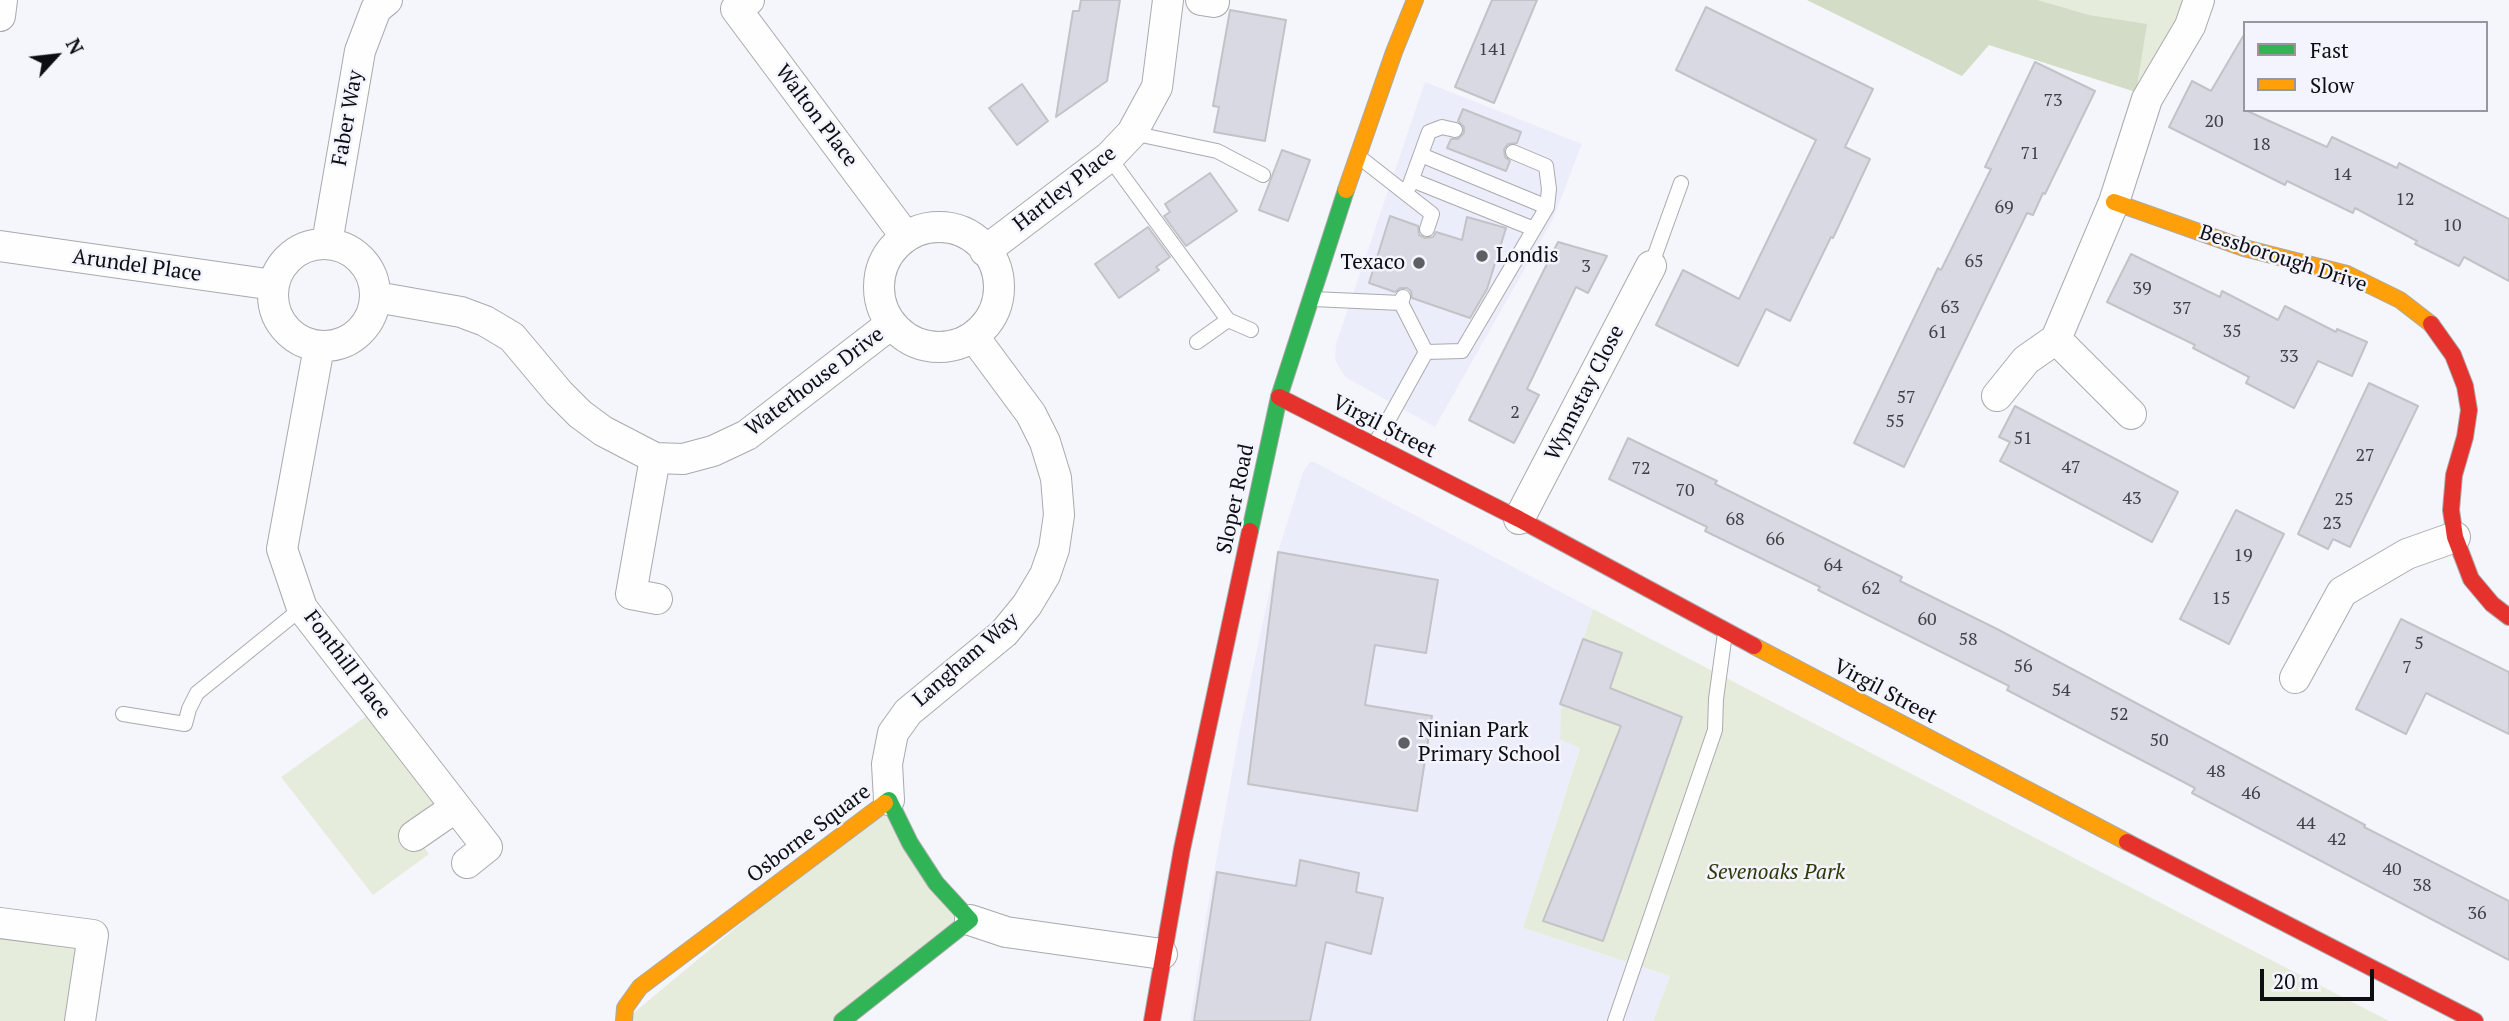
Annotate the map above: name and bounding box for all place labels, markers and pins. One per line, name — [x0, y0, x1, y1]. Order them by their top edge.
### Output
place label: Londis — [1496, 243, 1559, 269]
marker: Londis — [1474, 248, 1490, 264]
place label: Texaco — [1341, 250, 1405, 276]
marker: Texaco — [1411, 255, 1427, 271]
place label: Ninian Park Primary School — [1418, 718, 1561, 768]
marker: Ninian Park Primary School — [1396, 735, 1412, 751]

